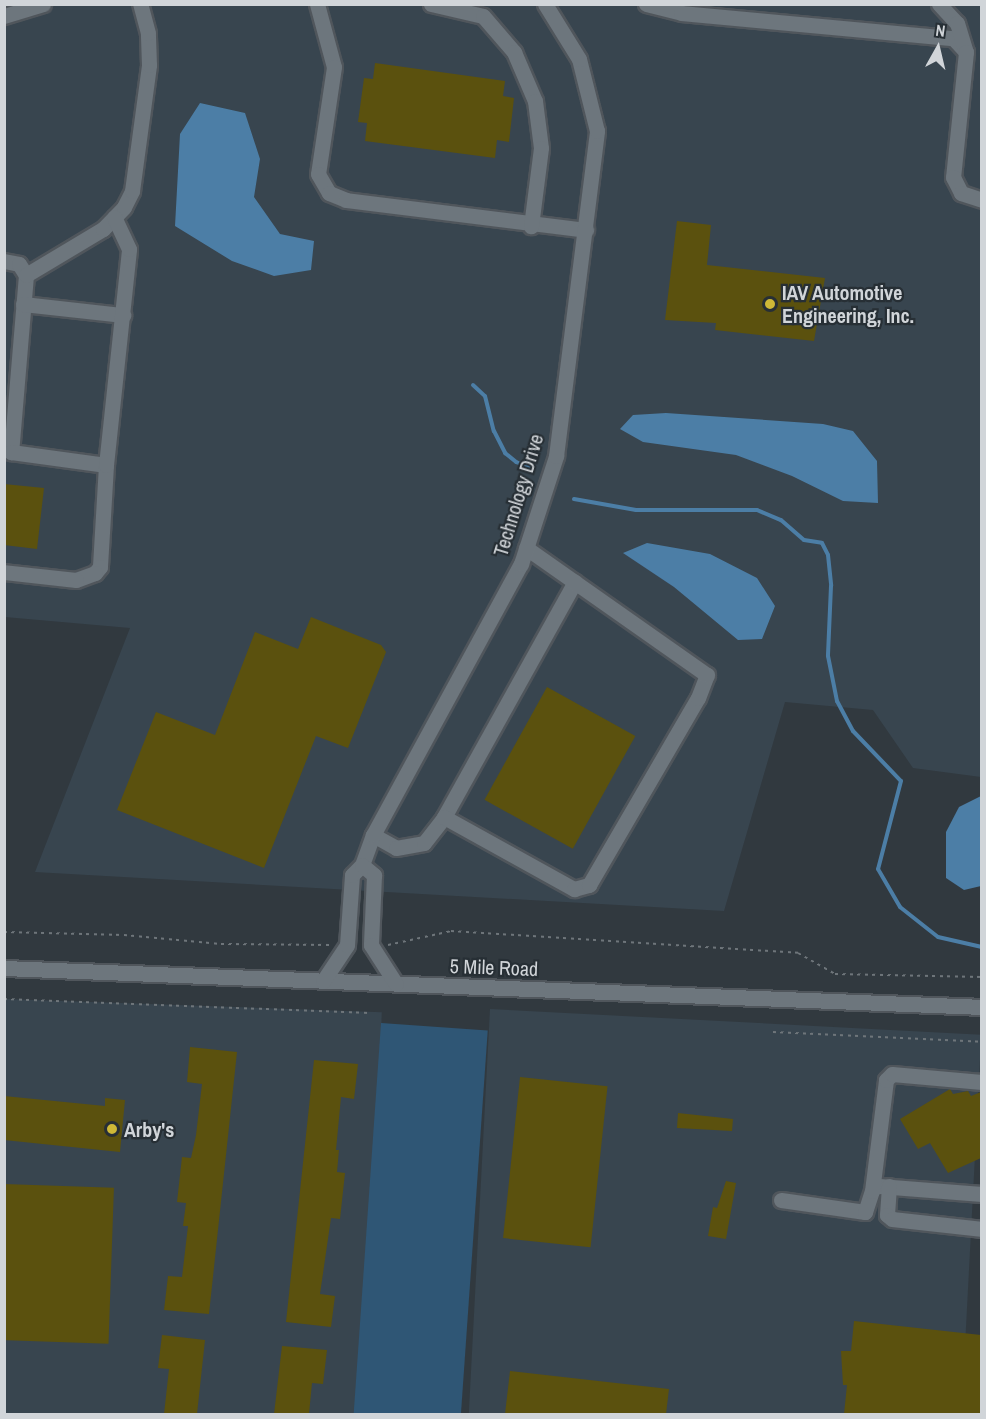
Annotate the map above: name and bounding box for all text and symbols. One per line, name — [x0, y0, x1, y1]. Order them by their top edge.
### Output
north arrow — [908, 18, 968, 78]
text: N — [934, 19, 947, 42]
place label: IAV Automotive Engineering, Inc. — [782, 280, 914, 327]
marker: IAV Automotive Engineering, Inc. — [763, 297, 777, 311]
street label: Technology Drive — [488, 431, 548, 559]
street label: 5 Mile Road — [449, 953, 539, 981]
place label: Arby's — [124, 1117, 174, 1141]
marker: Arby's — [105, 1122, 119, 1136]

